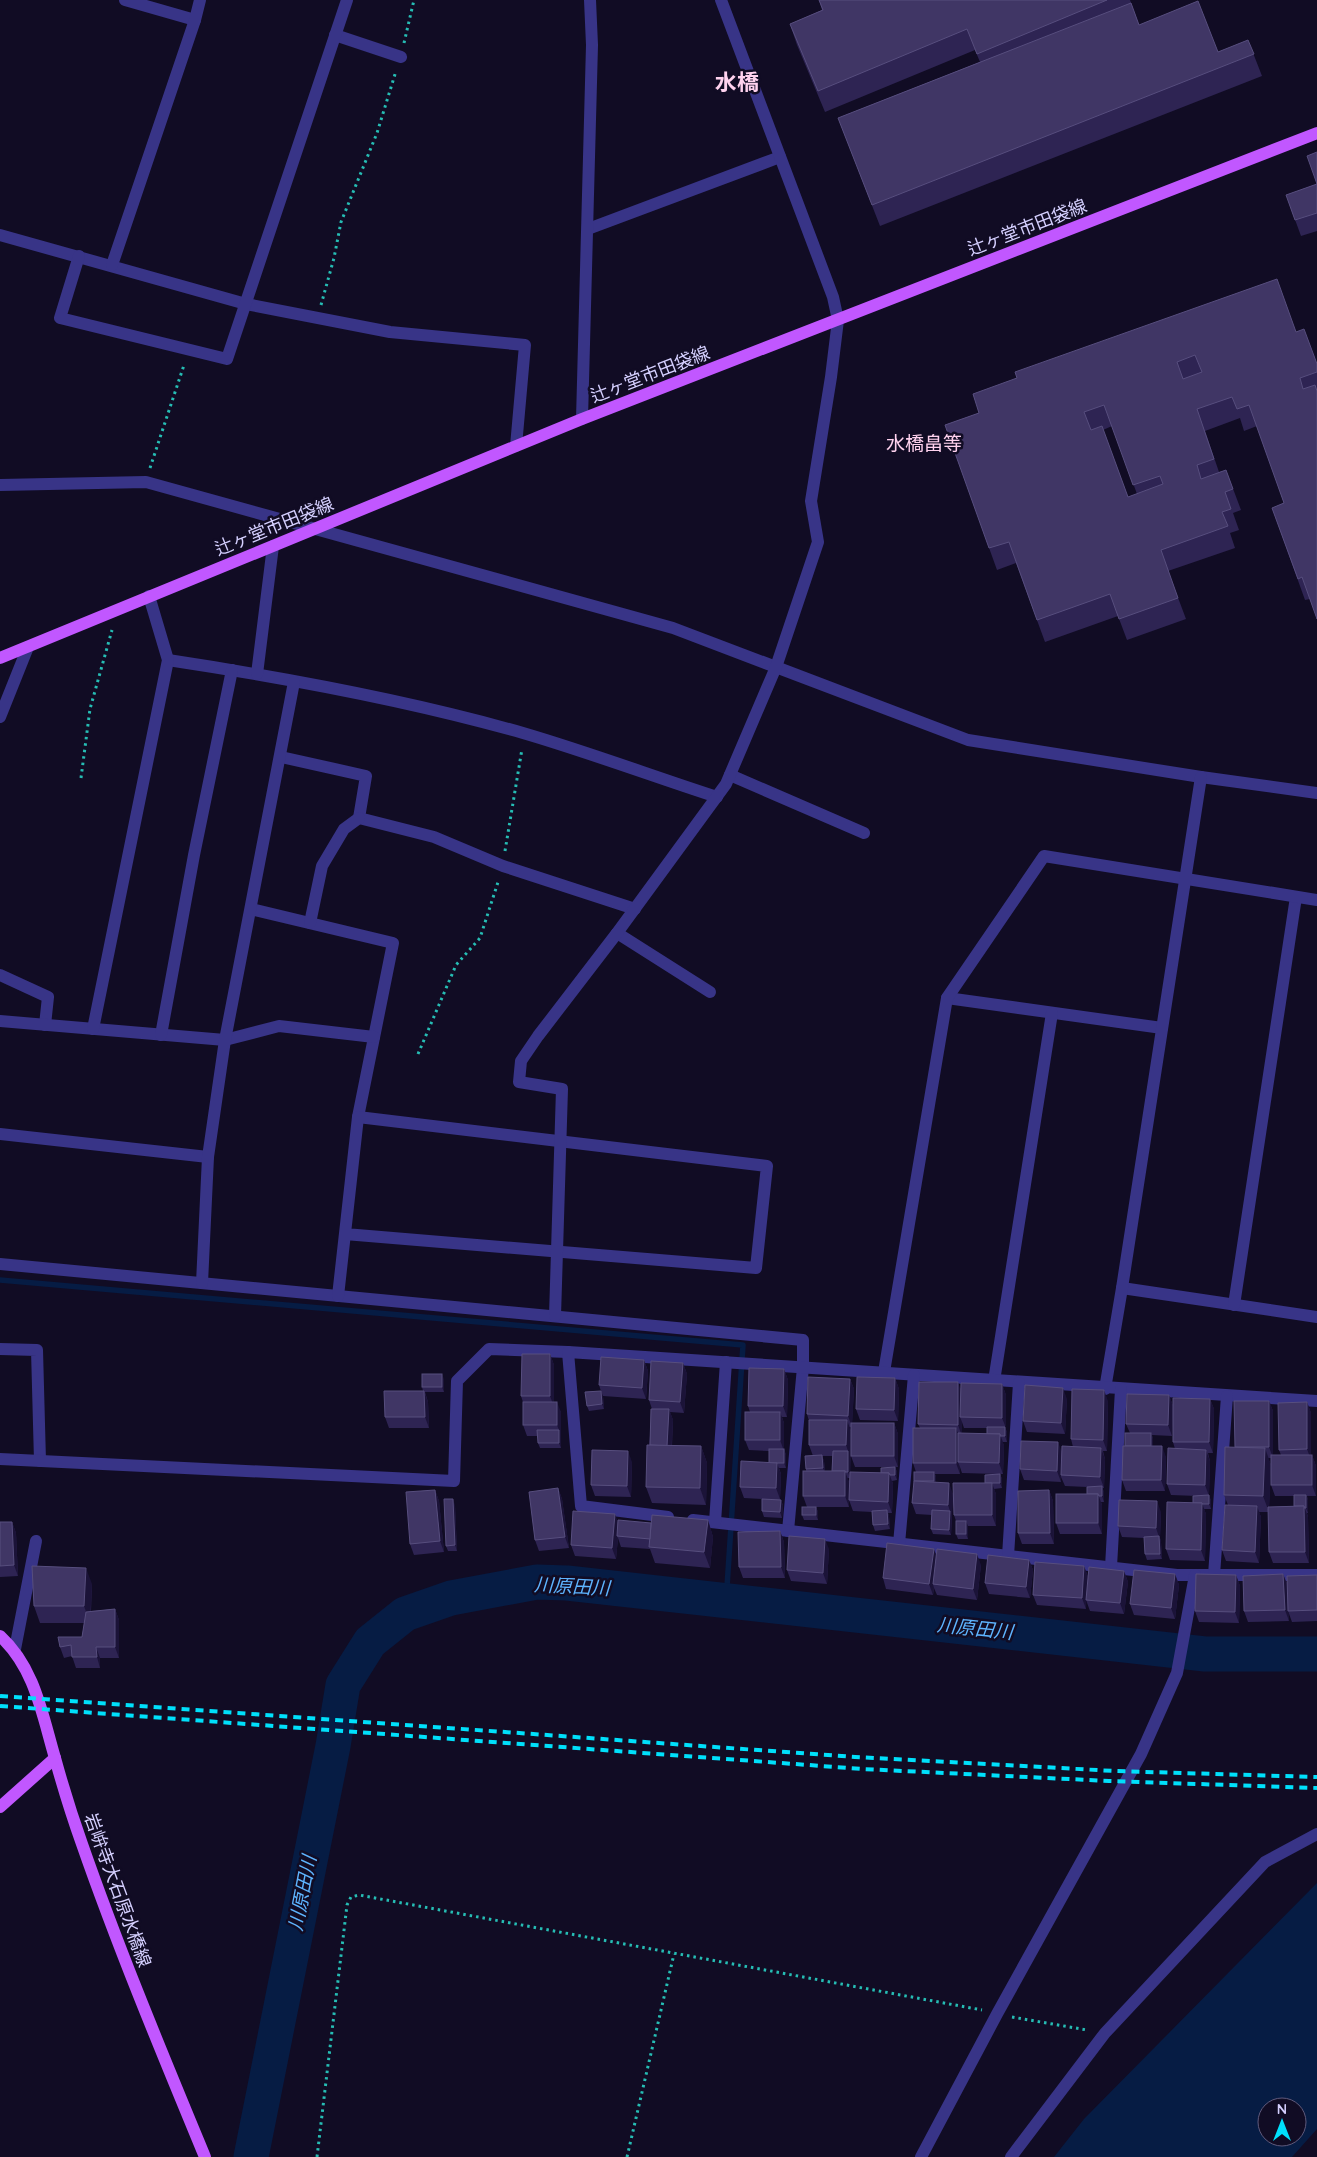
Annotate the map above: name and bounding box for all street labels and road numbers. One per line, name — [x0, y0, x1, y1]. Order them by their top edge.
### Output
street label: 辻ヶ堂市田袋線 — [964, 194, 1090, 260]
street label: 辻ヶ堂市田袋線 — [587, 341, 713, 407]
street label: 辻ヶ堂市田袋線 — [211, 492, 337, 560]
street label: 岩峅寺大石原水橋線 — [79, 1810, 157, 1970]

